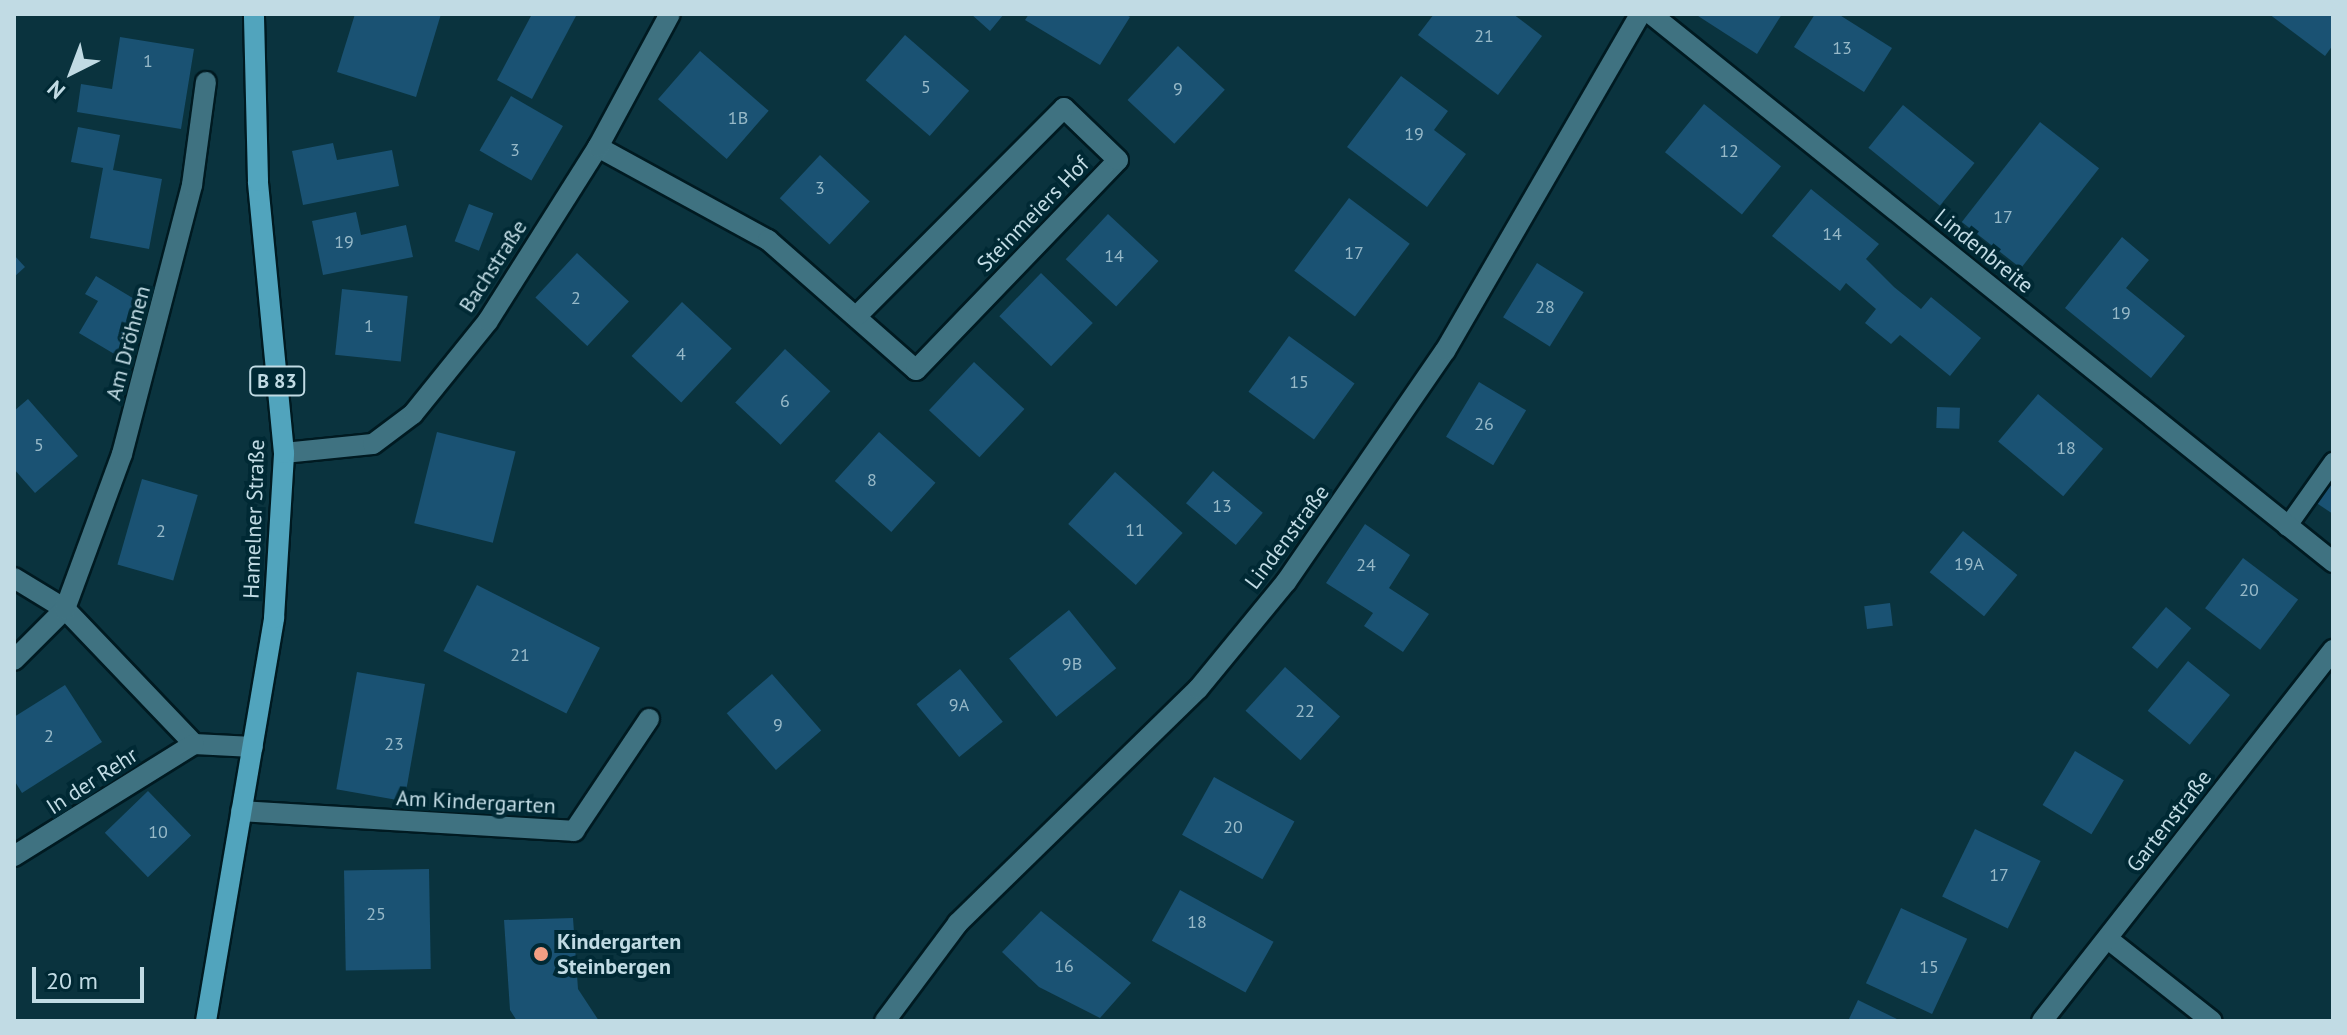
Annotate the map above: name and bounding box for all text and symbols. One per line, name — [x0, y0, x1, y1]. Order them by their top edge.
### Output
house number: 21 — [1474, 25, 1494, 47]
north arrow — [32, 32, 112, 112]
house number: 13 — [1832, 37, 1852, 59]
house number: 1 — [143, 50, 153, 72]
text: N — [41, 75, 71, 105]
house number: 5 — [921, 76, 931, 98]
house number: 9 — [1173, 78, 1183, 100]
house number: 1B — [728, 107, 748, 129]
house number: 19 — [1404, 123, 1424, 145]
house number: 3 — [510, 139, 520, 161]
house number: 12 — [1719, 140, 1739, 162]
street label: Steinmeiers Hof — [971, 151, 1095, 277]
house number: 3 — [815, 177, 825, 199]
street label: Lindenbreite — [1929, 203, 2039, 299]
house number: 17 — [1993, 206, 2013, 228]
street label: Bachstraße — [453, 215, 533, 317]
house number: 14 — [1822, 223, 1842, 245]
house number: 19 — [334, 231, 354, 253]
house number: 17 — [1344, 242, 1364, 264]
house number: 14 — [1104, 245, 1124, 267]
street label: Am Dröhnen — [100, 283, 156, 403]
house number: 2 — [571, 287, 581, 309]
house number: 28 — [1535, 296, 1555, 318]
house number: 19 — [2111, 302, 2131, 324]
house number: 1 — [364, 315, 374, 337]
house number: 4 — [676, 343, 686, 365]
road number: B 83 — [249, 365, 305, 397]
house number: 15 — [1289, 371, 1309, 393]
house number: 6 — [780, 390, 790, 412]
house number: 26 — [1474, 413, 1494, 435]
house number: 5 — [34, 434, 44, 456]
house number: 18 — [2056, 437, 2076, 459]
street label: Hamelner Straße — [238, 439, 270, 599]
house number: 8 — [867, 469, 877, 491]
street label: Lindenstraße — [1239, 480, 1335, 594]
house number: 13 — [1212, 495, 1232, 517]
house number: 11 — [1125, 519, 1145, 541]
house number: 2 — [156, 520, 166, 542]
house number: 19A — [1954, 553, 1984, 575]
house number: 24 — [1356, 554, 1376, 576]
house number: 20 — [2239, 579, 2259, 601]
house number: 21 — [510, 644, 530, 666]
house number: 9B — [1062, 653, 1082, 675]
house number: 9A — [949, 694, 969, 716]
house number: 22 — [1295, 700, 1315, 722]
house number: 9 — [773, 714, 783, 736]
house number: 2 — [44, 725, 54, 747]
house number: 23 — [384, 733, 404, 755]
street label: In der Rehr — [41, 742, 143, 820]
street label: Gartenstraße — [2121, 765, 2217, 877]
street label: Am Kindergarten — [396, 785, 556, 819]
house number: 20 — [1223, 816, 1243, 838]
house number: 10 — [148, 821, 168, 843]
house number: 17 — [1989, 864, 2009, 886]
house number: 25 — [366, 903, 386, 925]
house number: 18 — [1187, 911, 1207, 933]
place label: Kindergarten Steinbergen — [557, 928, 681, 980]
marker: Kindergarten Steinbergen — [532, 945, 550, 963]
scale bar — [36, 951, 148, 1001]
house number: 16 — [1054, 955, 1074, 977]
house number: 15 — [1919, 956, 1939, 978]
text: 20 m — [46, 965, 98, 996]

